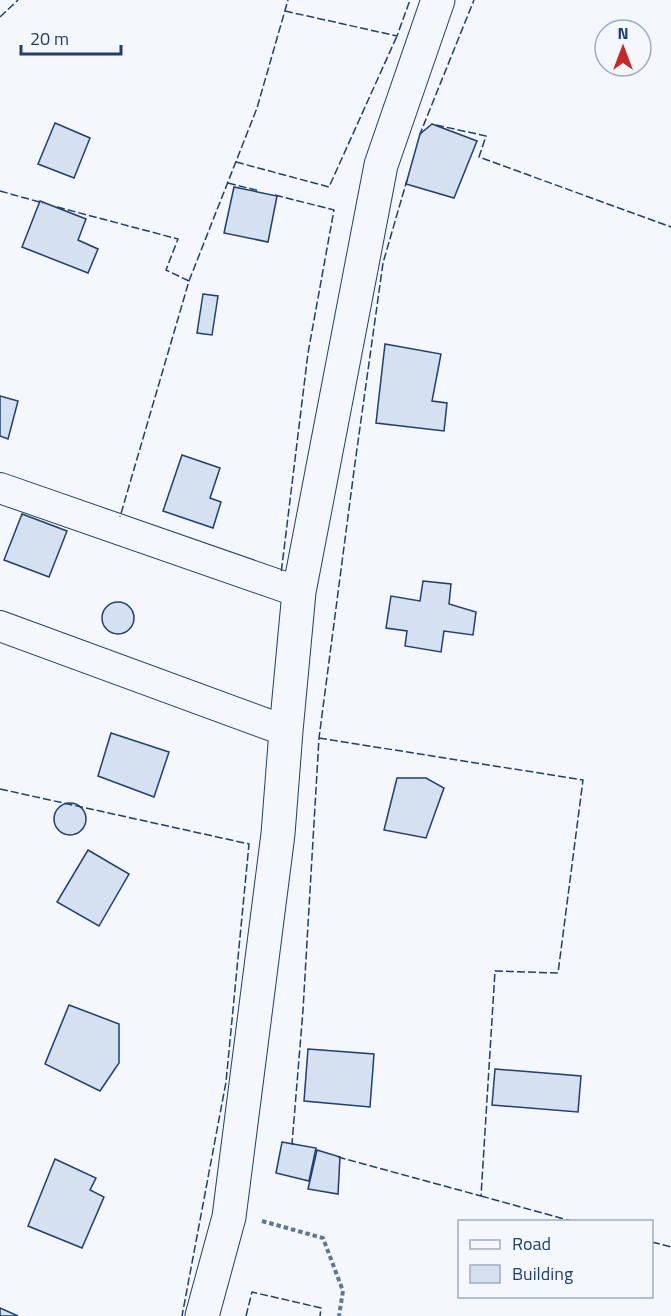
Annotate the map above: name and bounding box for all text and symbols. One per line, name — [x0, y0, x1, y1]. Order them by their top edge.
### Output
scale bar — [21, 18, 122, 56]
north arrow — [593, 18, 653, 78]
text: N — [617, 21, 629, 45]
text: 20 m — [30, 25, 69, 52]
legend — [458, 1220, 653, 1298]
text: Road — [512, 1230, 551, 1257]
text: Building — [512, 1260, 573, 1287]

